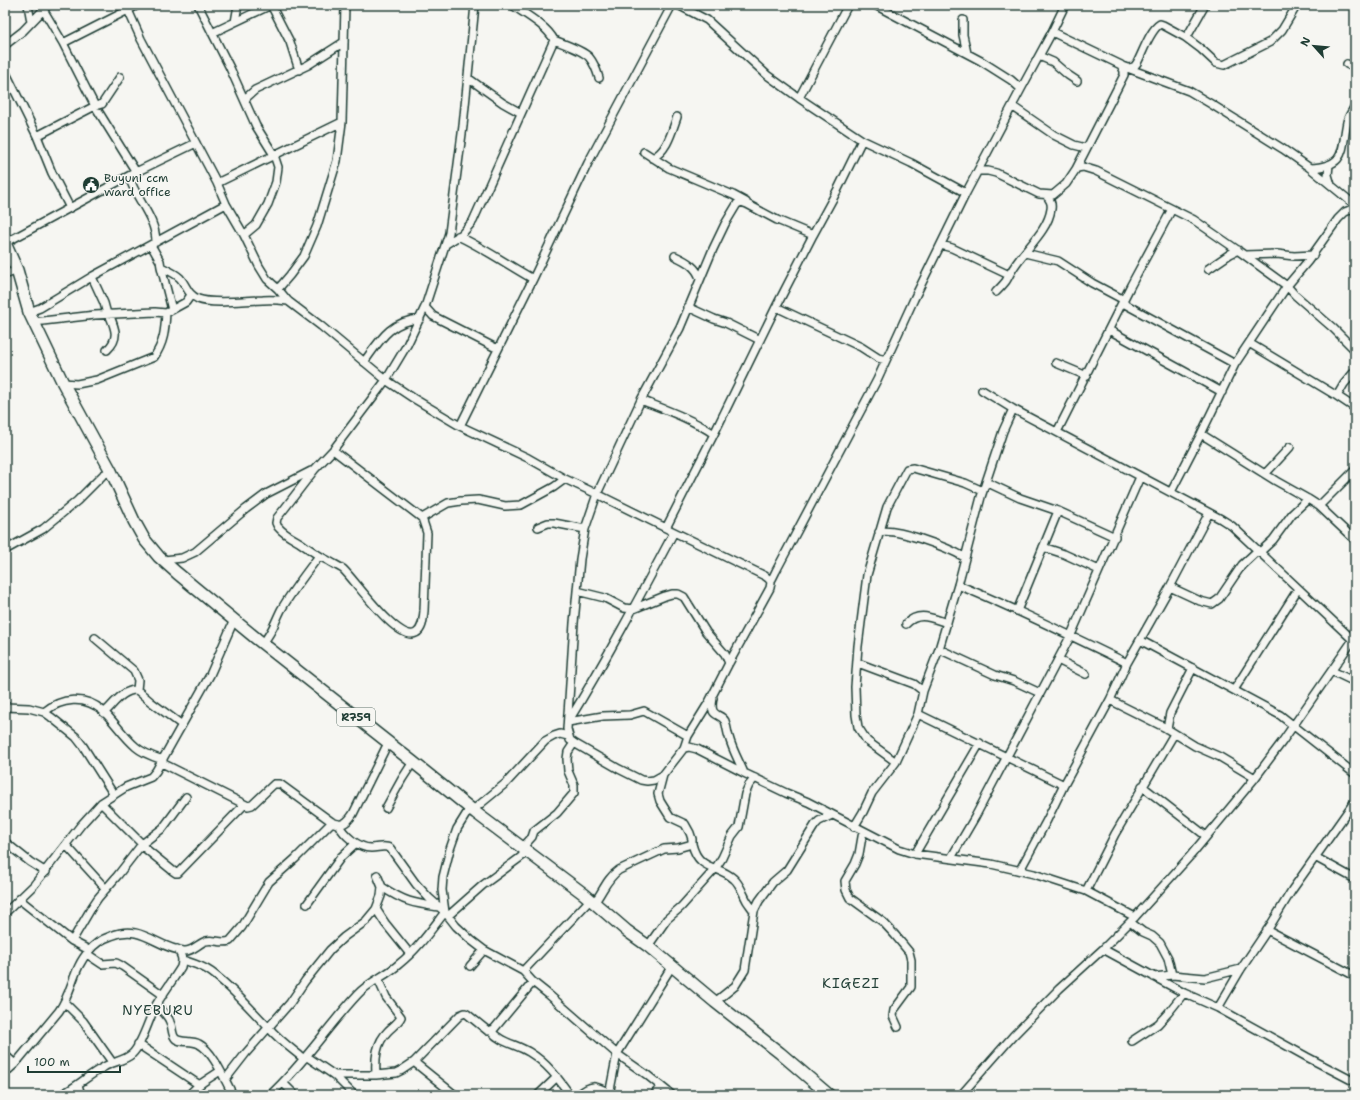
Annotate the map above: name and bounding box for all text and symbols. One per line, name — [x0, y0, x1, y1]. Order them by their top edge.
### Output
north arrow — [1294, 26, 1334, 66]
text: N — [1297, 34, 1314, 49]
place label: Buyuni ccm ward office — [104, 170, 171, 200]
public building icon: Buyuni ccm ward office — [81, 175, 101, 195]
road number: R759 — [337, 708, 375, 726]
district label: KIGEZI — [822, 974, 880, 992]
district label: NYEBURU — [122, 1001, 194, 1019]
scale bar — [28, 1048, 120, 1074]
text: 100 m — [34, 1054, 70, 1070]

